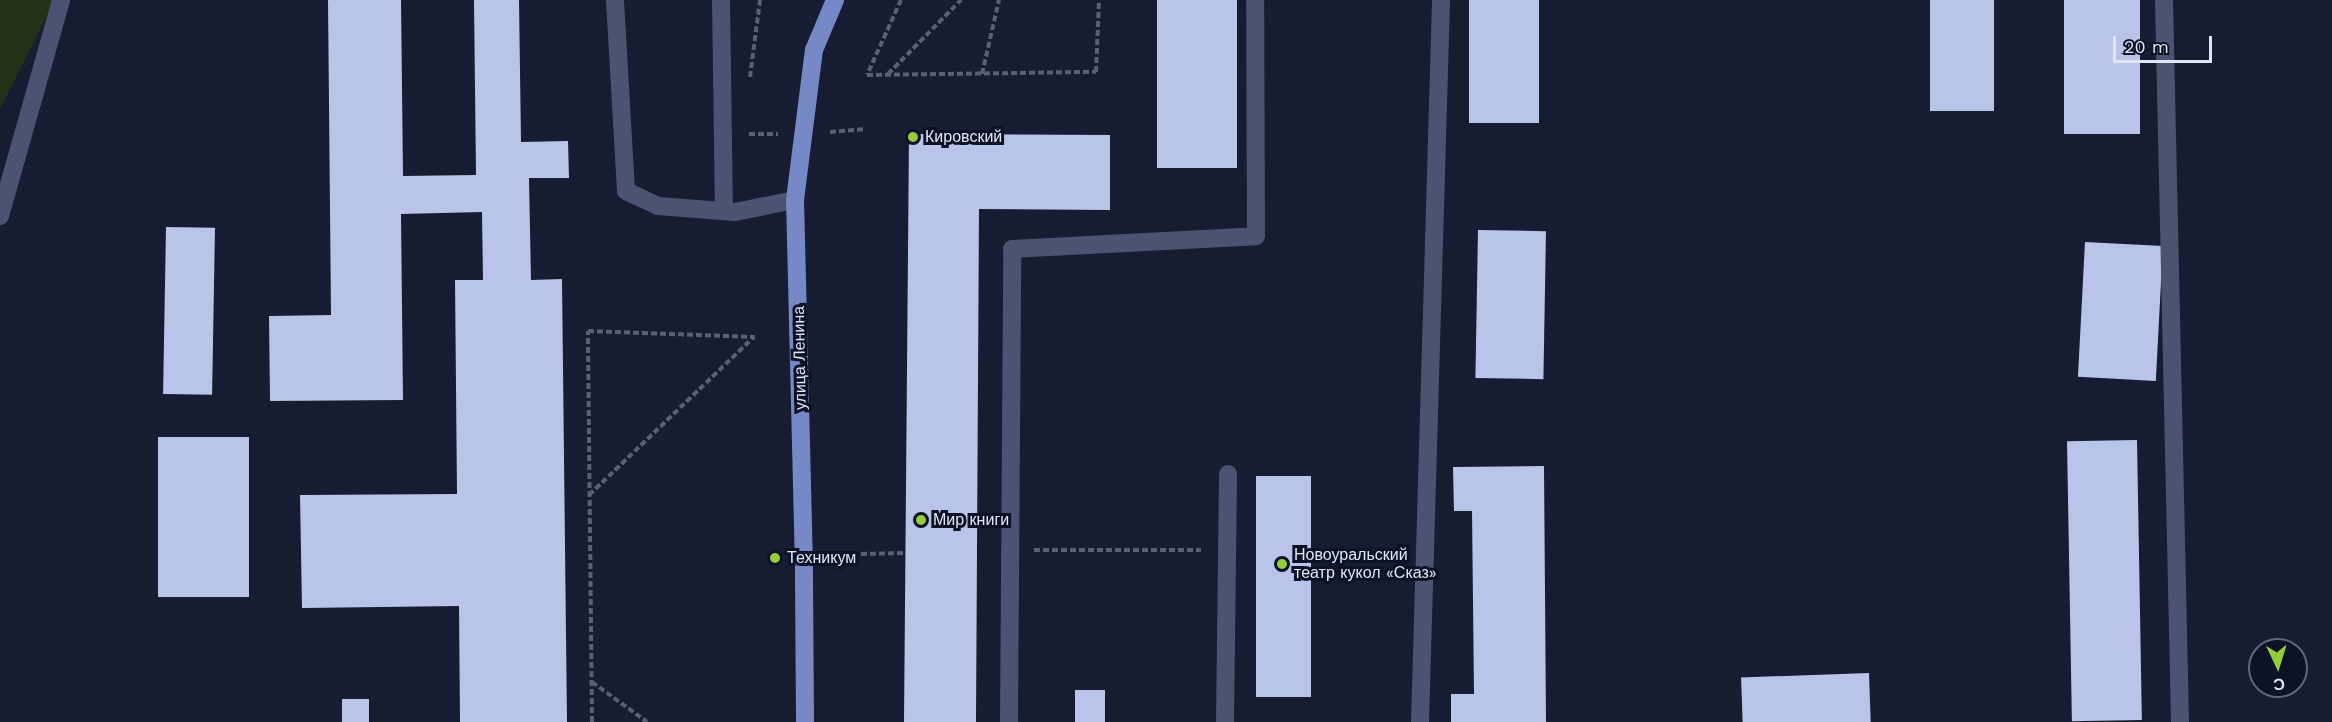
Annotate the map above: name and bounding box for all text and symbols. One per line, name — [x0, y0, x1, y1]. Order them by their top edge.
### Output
scale bar — [2116, 24, 2215, 62]
text: 20 m — [2124, 36, 2169, 57]
place label: Кировский — [925, 127, 1002, 147]
marker: Кировский — [906, 130, 920, 144]
street label: улица Ленина — [789, 306, 811, 410]
place label: Мир книги — [933, 510, 1009, 530]
marker: Мир книги — [914, 513, 928, 527]
place label: Новоуральский театр кукол «Сказ» — [1294, 545, 1437, 583]
place label: Техникум — [787, 548, 856, 568]
marker: Техникум — [768, 551, 782, 565]
marker: Новоуральский театр кукол «Сказ» — [1275, 557, 1289, 571]
north arrow — [2248, 638, 2308, 698]
text: С — [2273, 675, 2286, 694]

